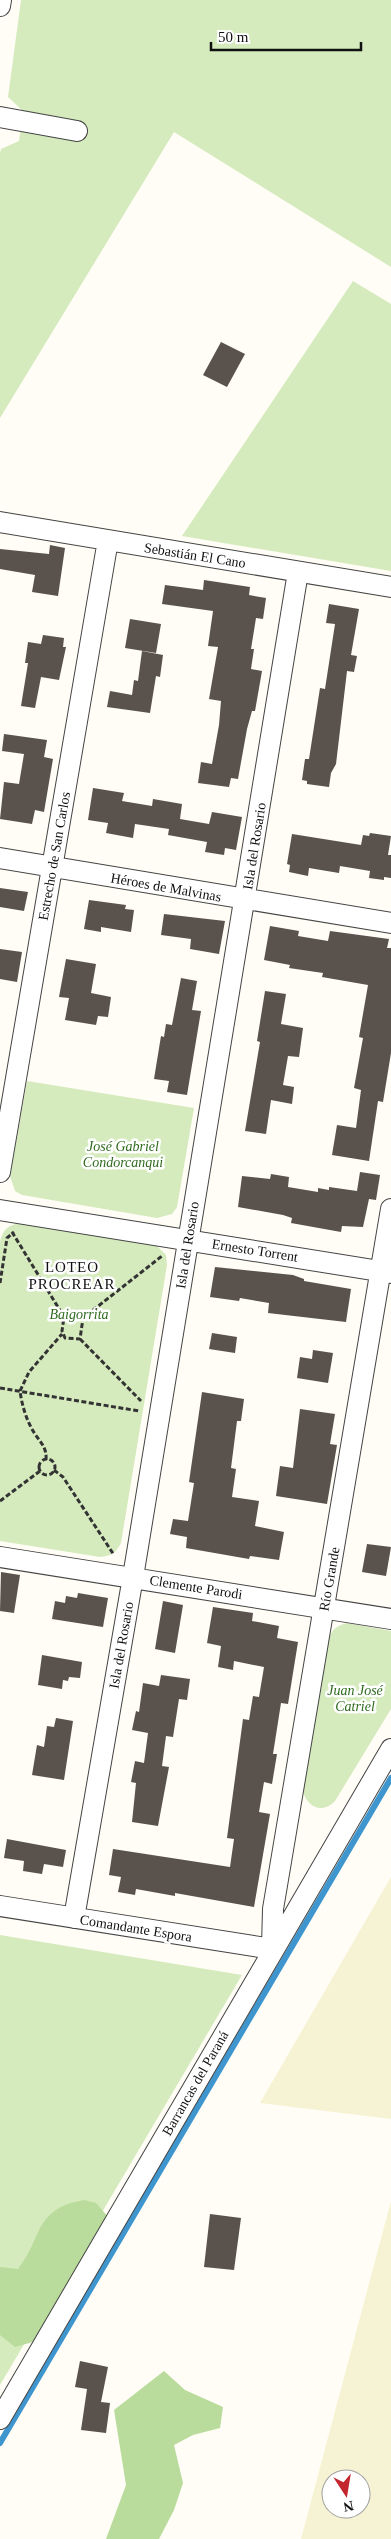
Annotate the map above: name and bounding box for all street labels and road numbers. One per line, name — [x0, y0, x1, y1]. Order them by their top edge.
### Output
street label: Sebastián El Cano — [143, 540, 247, 571]
street label: Estrecho de San Carlos — [36, 791, 73, 922]
street label: Isla del Rosario — [240, 802, 269, 891]
street label: Héroes de Malvinas — [109, 870, 222, 905]
street label: Isla del Rosario — [173, 1201, 202, 1290]
street label: Ernesto Torrent — [211, 1236, 299, 1265]
street label: Río Grande — [316, 1546, 343, 1612]
street label: Clemente Parodi — [148, 1573, 243, 1602]
street label: Isla del Rosario — [106, 1601, 137, 1690]
street label: Comandante Espora — [79, 1912, 194, 1945]
street label: Barrancas del Paraná — [159, 2028, 232, 2138]

